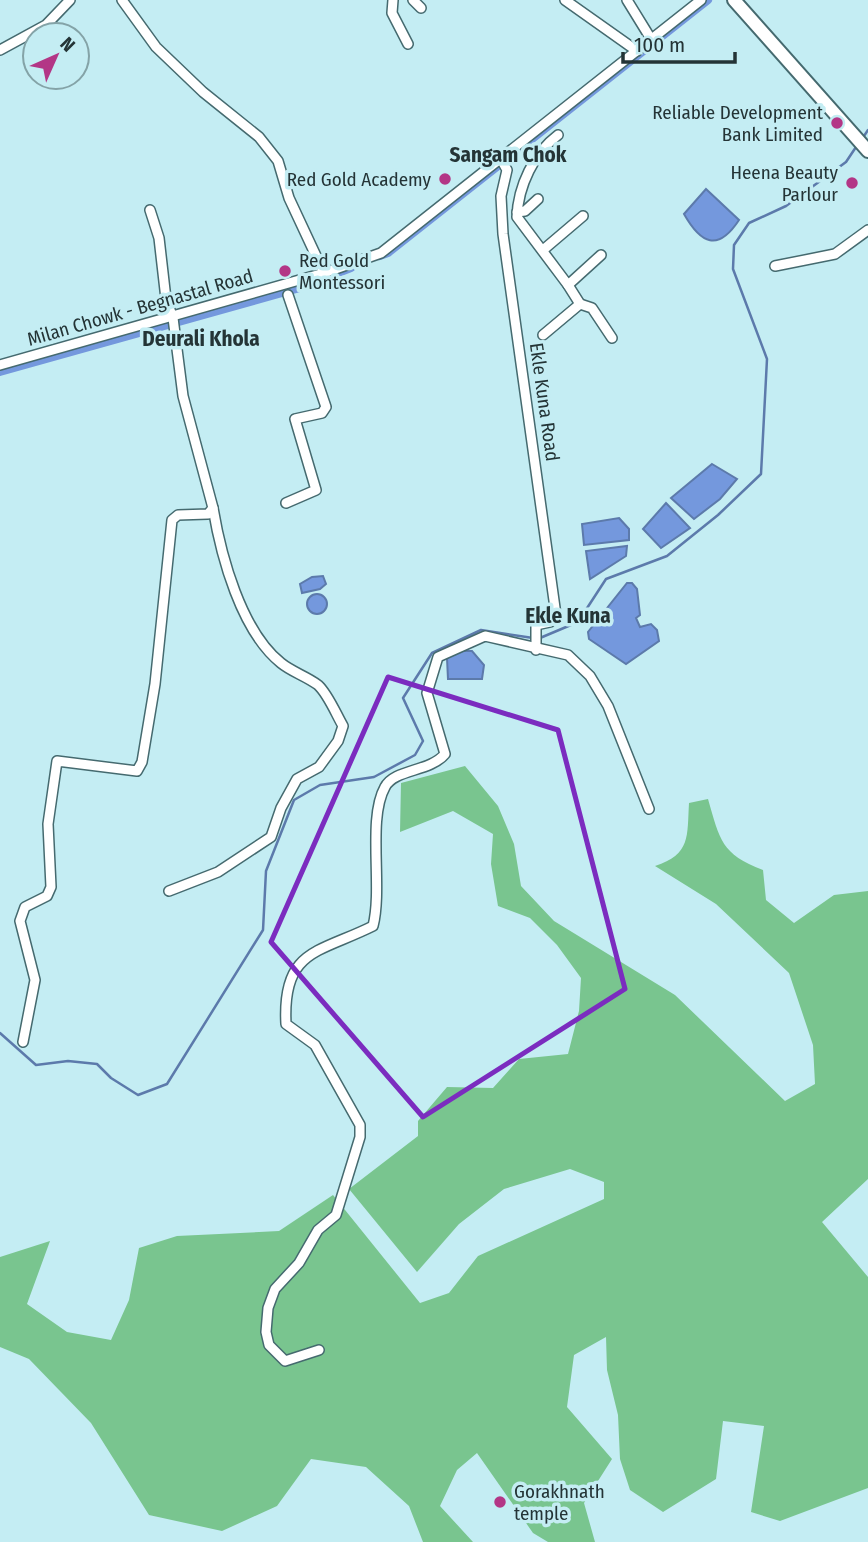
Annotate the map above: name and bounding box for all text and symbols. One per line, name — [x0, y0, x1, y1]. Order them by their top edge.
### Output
north arrow — [21, 21, 91, 91]
scale bar — [623, 21, 735, 65]
text: N — [56, 32, 80, 56]
text: 100 m — [634, 32, 685, 58]
place label: Reliable Development Bank Limited — [652, 101, 824, 146]
marker: Reliable Development Bank Limited — [829, 115, 845, 131]
district label: Sangam Chok — [450, 142, 567, 168]
place label: Heena Beauty Parlour — [730, 161, 839, 206]
place label: Red Gold Academy — [287, 168, 432, 191]
marker: Red Gold Academy — [437, 171, 453, 187]
marker: Heena Beauty Parlour — [844, 175, 860, 191]
place label: Red Gold Montessori — [299, 249, 385, 294]
marker: Red Gold Montessori — [277, 263, 293, 279]
street label: Milan Chowk - Begnastal Road — [25, 264, 256, 351]
district label: Deurali Khola — [142, 326, 260, 352]
street label: Ekle Kuna Road — [525, 341, 564, 463]
district label: Ekle Kuna — [525, 603, 611, 629]
place label: Gorakhnath temple — [514, 1480, 605, 1525]
marker: Gorakhnath temple — [492, 1494, 508, 1510]

